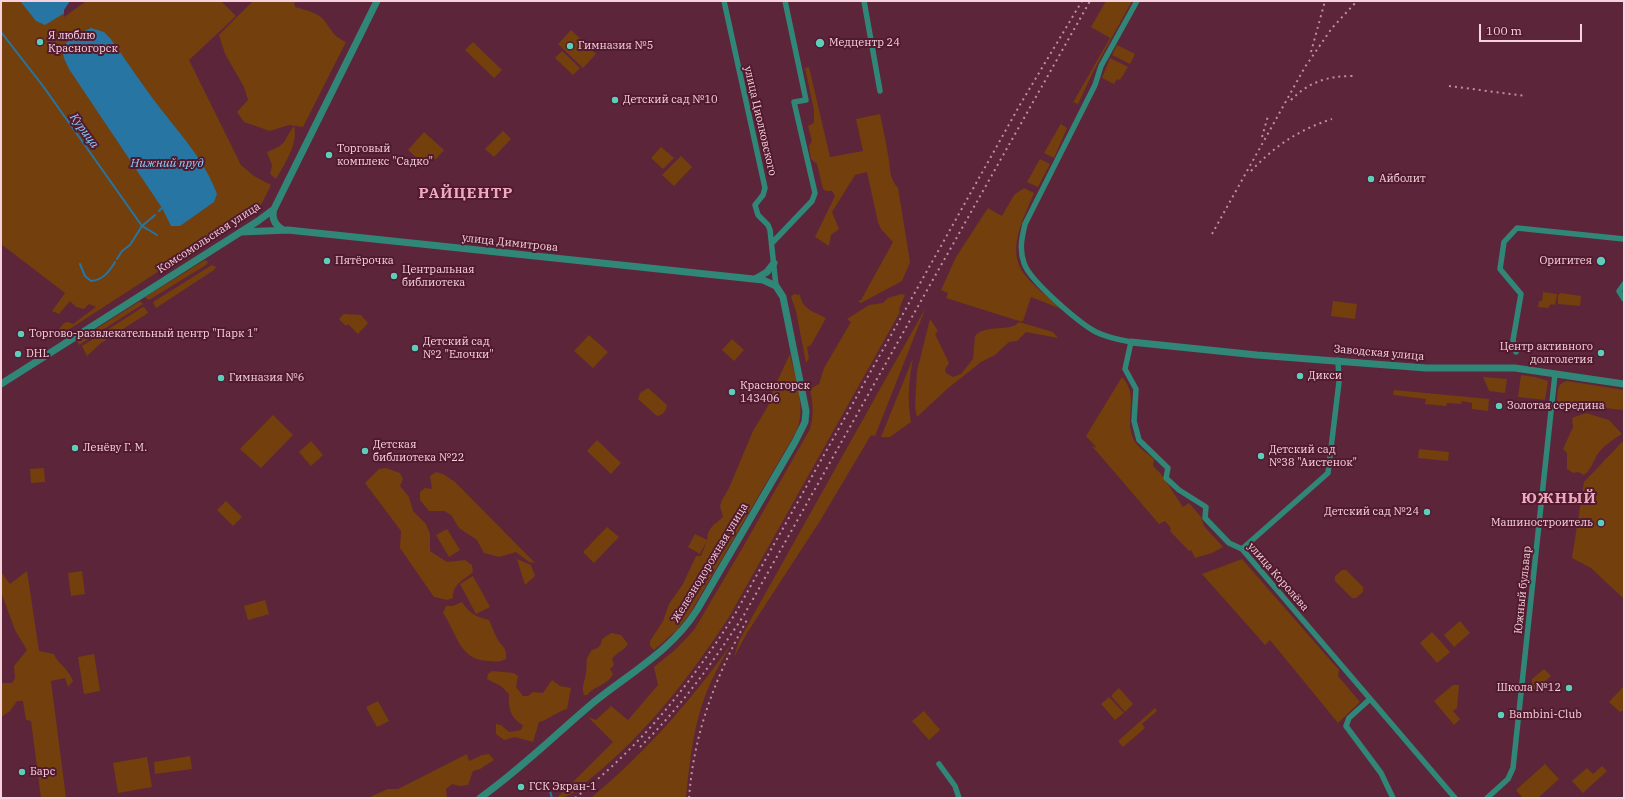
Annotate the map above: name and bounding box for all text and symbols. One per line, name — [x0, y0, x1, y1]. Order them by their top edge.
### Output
scale bar — [1481, 16, 1584, 42]
text: 100 m — [1486, 23, 1522, 38]
place label: Я люблю Красногорск — [48, 29, 118, 55]
place label: Медцентр 24 — [829, 36, 900, 50]
marker: Я люблю Красногорск — [35, 37, 45, 47]
marker: Медцентр 24 — [814, 37, 826, 49]
place label: Гимназия №5 — [578, 39, 653, 53]
marker: Гимназия №5 — [565, 41, 575, 51]
street label: улица Циолковского — [741, 65, 779, 177]
place label: Детский сад №10 — [623, 93, 718, 107]
marker: Детский сад №10 — [610, 95, 620, 105]
water label: Курица — [67, 111, 101, 151]
place label: Торговый комплекс "Садко" — [337, 142, 433, 168]
marker: Торговый комплекс "Садко" — [324, 150, 334, 160]
water label: Нижний пруд — [131, 157, 203, 171]
place label: Айболит — [1379, 172, 1426, 186]
marker: Айболит — [1366, 174, 1376, 184]
district label: РАЙЦЕНТР — [418, 185, 514, 203]
street label: Комсомольская улица — [155, 200, 263, 276]
street label: улица Димитрова — [461, 231, 559, 255]
place label: Пятёрочка — [335, 254, 394, 268]
place label: Оригитея — [1539, 254, 1592, 268]
marker: Оригитея — [1595, 255, 1607, 267]
marker: Пятёрочка — [322, 256, 332, 266]
place label: Центральная библиотека — [402, 263, 475, 289]
marker: Центральная библиотека — [389, 271, 399, 281]
place label: Торгово-развлекательный центр "Парк 1" — [29, 327, 258, 341]
marker: Торгово-развлекательный центр "Парк 1" — [16, 329, 26, 339]
place label: Детский сад №2 "Елочки" — [423, 335, 494, 361]
place label: Центр активного долголетия — [1500, 340, 1593, 366]
street label: Заводская улица — [1333, 342, 1425, 364]
marker: Детский сад №2 "Елочки" — [410, 343, 420, 353]
place label: DHL — [26, 347, 49, 361]
marker: Центр активного долголетия — [1596, 348, 1606, 358]
marker: DHL — [13, 349, 23, 359]
place label: Дикси — [1308, 369, 1342, 383]
place label: Гимназия №6 — [229, 371, 304, 385]
marker: Дикси — [1295, 371, 1305, 381]
marker: Гимназия №6 — [216, 373, 226, 383]
place label: Красногорск 143406 — [740, 379, 810, 405]
marker: Красногорск 143406 — [727, 387, 737, 397]
place label: Золотая середина — [1507, 399, 1605, 413]
marker: Золотая середина — [1494, 401, 1504, 411]
place label: Детская библиотека №22 — [373, 438, 464, 464]
place label: Ленёву Г. М. — [83, 441, 147, 455]
marker: Ленёву Г. М. — [70, 443, 80, 453]
place label: Детский сад №38 "Аистенок" — [1269, 443, 1357, 469]
marker: Детская библиотека №22 — [360, 446, 370, 456]
marker: Детский сад №38 "Аистенок" — [1256, 451, 1266, 461]
district label: ЮЖНЫЙ — [1521, 490, 1597, 508]
street label: Железнодорожная улица — [669, 501, 751, 625]
place label: Детский сад №24 — [1324, 505, 1419, 519]
marker: Детский сад №24 — [1422, 507, 1432, 517]
place label: Машиностроитель — [1491, 516, 1593, 530]
marker: Машиностроитель — [1596, 518, 1606, 528]
street label: улица Королёва — [1245, 540, 1311, 614]
street label: Южный бульвар — [1512, 545, 1534, 635]
place label: Школа №12 — [1497, 681, 1561, 695]
marker: Школа №12 — [1564, 683, 1574, 693]
place label: Bambini-Club — [1509, 708, 1582, 722]
marker: Bambini-Club — [1496, 710, 1506, 720]
place label: Барс — [30, 765, 55, 779]
marker: Барс — [17, 767, 27, 777]
place label: ГСК Экран-1 — [529, 780, 597, 794]
marker: ГСК Экран-1 — [516, 782, 526, 792]

